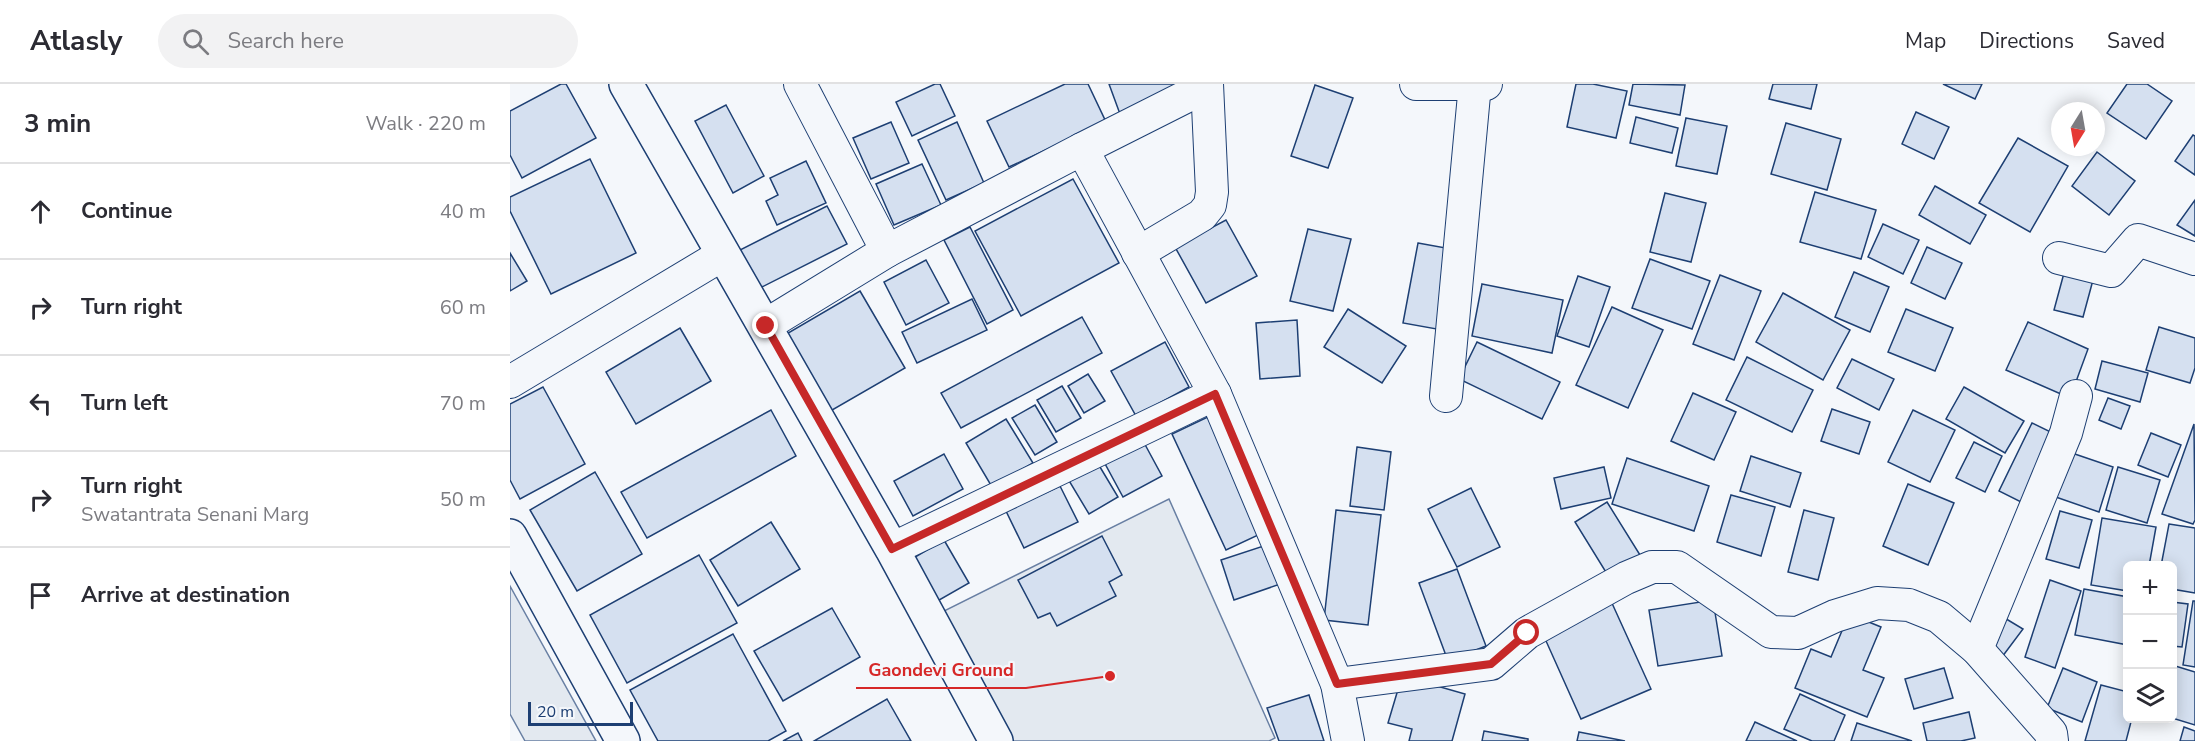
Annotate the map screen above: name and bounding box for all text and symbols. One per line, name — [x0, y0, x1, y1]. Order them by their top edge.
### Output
search box — [158, 14, 578, 68]
text: Atlasly — [30, 22, 122, 60]
icon: search — [179, 25, 212, 58]
text: Search here — [227, 26, 344, 56]
text: Map — [1905, 27, 1946, 55]
text: Directions — [1979, 27, 2074, 55]
text: Saved — [2107, 27, 2165, 55]
north arrow — [2051, 102, 2105, 156]
text: 3 min — [24, 106, 91, 141]
text: Walk · 220 m — [366, 110, 486, 137]
icon: ahead — [24, 195, 57, 228]
text: Continue — [81, 196, 172, 226]
text: 40 m — [440, 198, 486, 225]
icon: right — [24, 291, 57, 324]
text: Turn right — [81, 292, 182, 322]
text: 60 m — [440, 294, 486, 321]
route end — [752, 312, 778, 338]
icon: left — [24, 387, 57, 420]
text: Turn left — [81, 388, 168, 418]
text: 70 m — [440, 390, 486, 417]
text: Turn right — [81, 471, 182, 501]
icon: right — [24, 483, 57, 516]
text: 50 m — [440, 486, 486, 513]
text: Swatantrata Senani Marg — [81, 501, 309, 528]
map controls — [2123, 561, 2177, 723]
button: + — [2123, 561, 2177, 615]
icon: arrive — [24, 579, 57, 612]
text: Arrive at destination — [81, 580, 290, 610]
button: − — [2123, 615, 2177, 669]
route start — [1513, 619, 1539, 645]
callout: Gaondevi Ground — [856, 652, 1026, 688]
text: Gaondevi Ground — [868, 658, 1014, 682]
button: layers — [2123, 669, 2177, 723]
scale bar — [528, 699, 633, 726]
text: 20 m — [537, 701, 574, 723]

